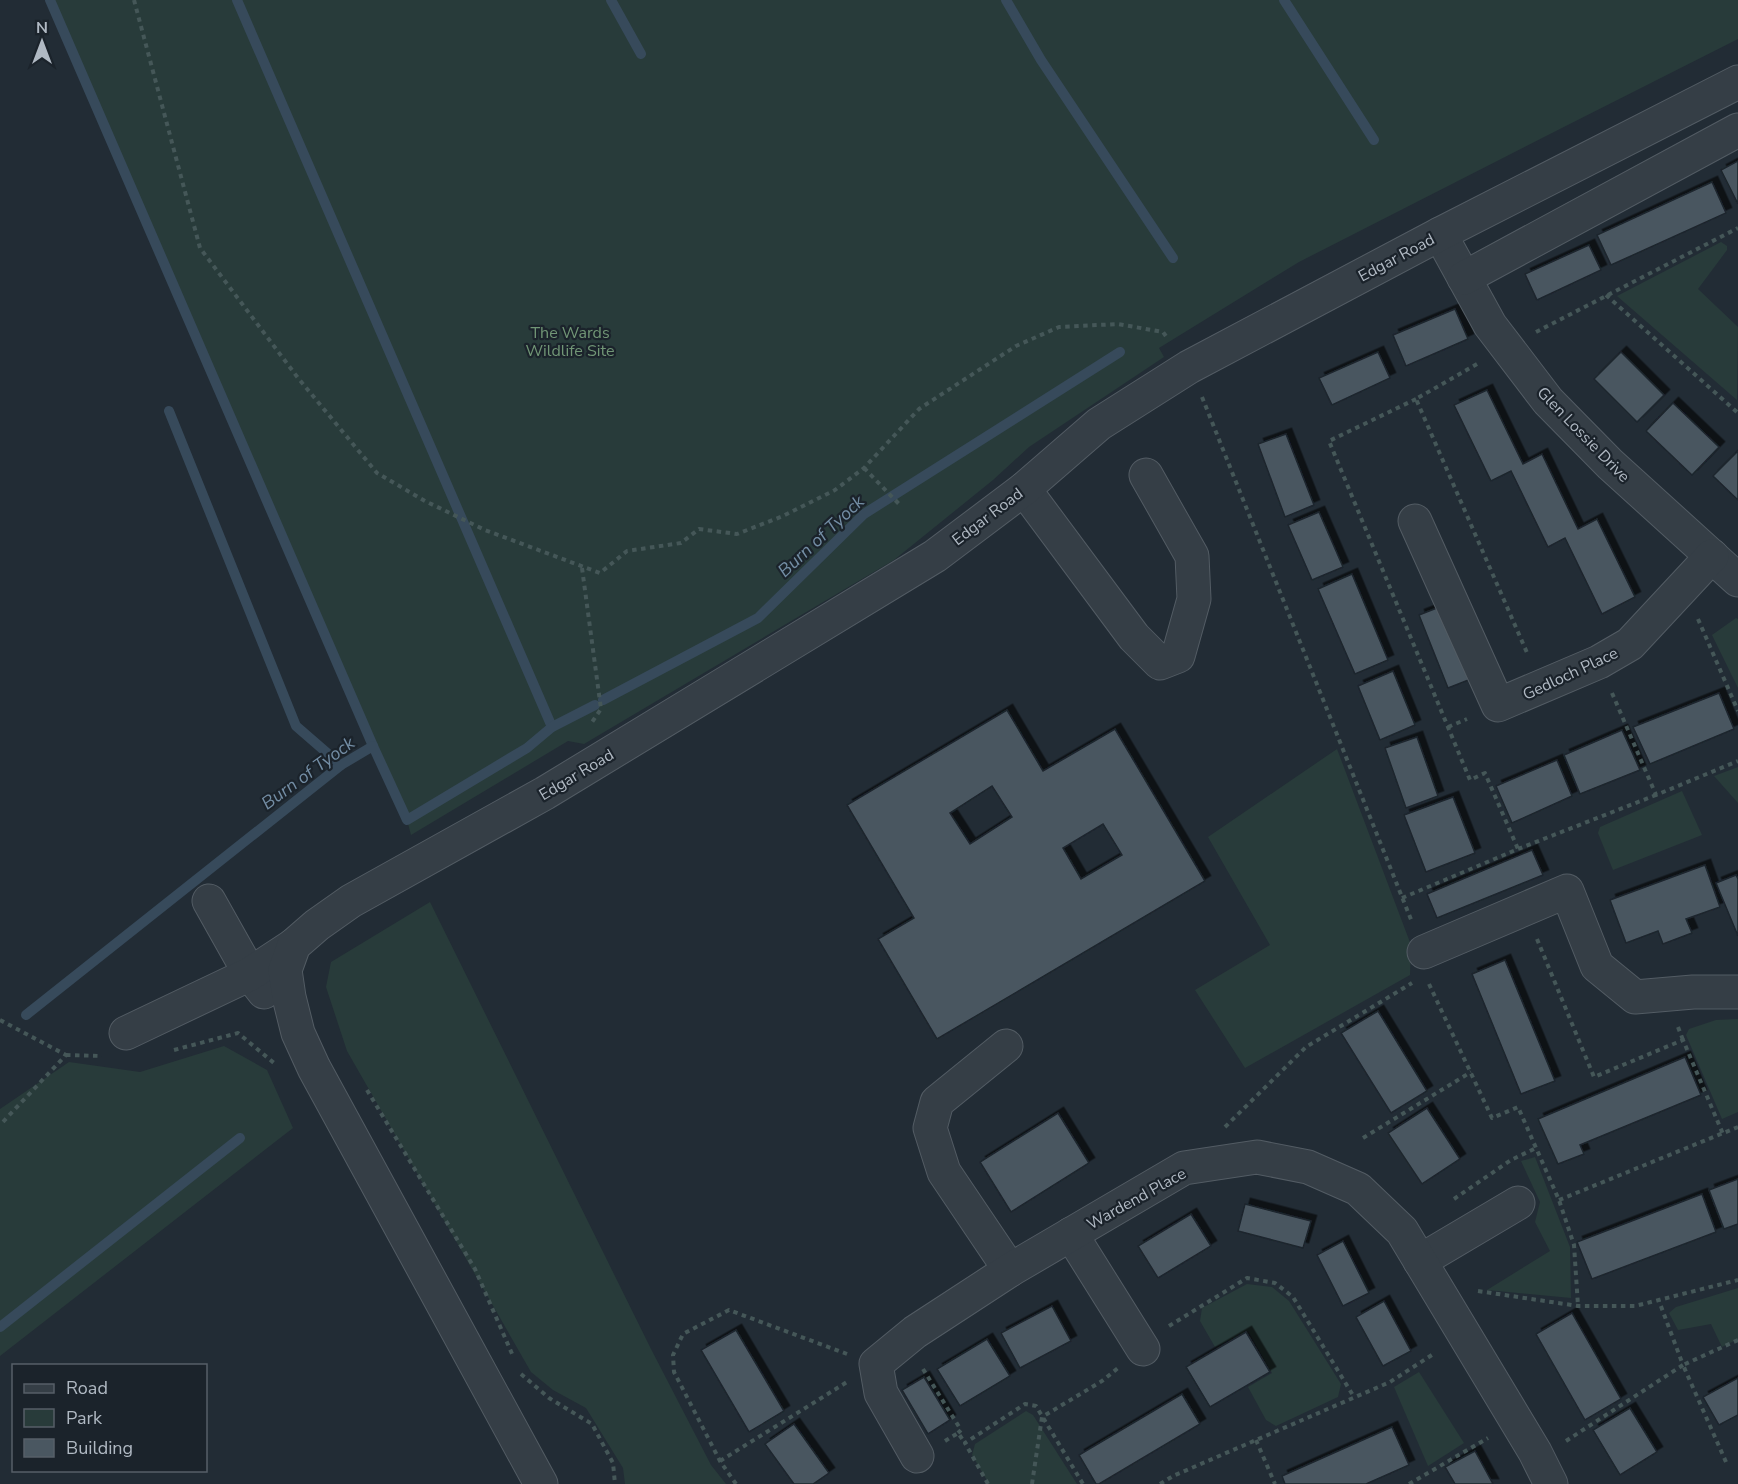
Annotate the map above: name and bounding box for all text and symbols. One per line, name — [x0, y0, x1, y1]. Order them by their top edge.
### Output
north arrow — [12, 12, 72, 72]
text: N — [36, 17, 48, 39]
street label: Edgar Road — [1354, 229, 1439, 287]
park label: The Wards Wildlife Site — [525, 322, 615, 362]
street label: Glen Lossie Drive — [1532, 382, 1635, 487]
street label: Edgar Road — [948, 483, 1028, 551]
water label: Burn of Tyock — [773, 489, 870, 582]
street label: Gedloch Place — [1519, 642, 1622, 706]
water label: Burn of Tyock — [256, 730, 360, 815]
street label: Edgar Road — [535, 744, 618, 806]
street label: Wardend Place — [1083, 1163, 1190, 1235]
legend — [12, 1364, 207, 1472]
text: Road — [66, 1376, 108, 1400]
text: Park — [66, 1406, 103, 1430]
text: Building — [66, 1436, 133, 1460]

